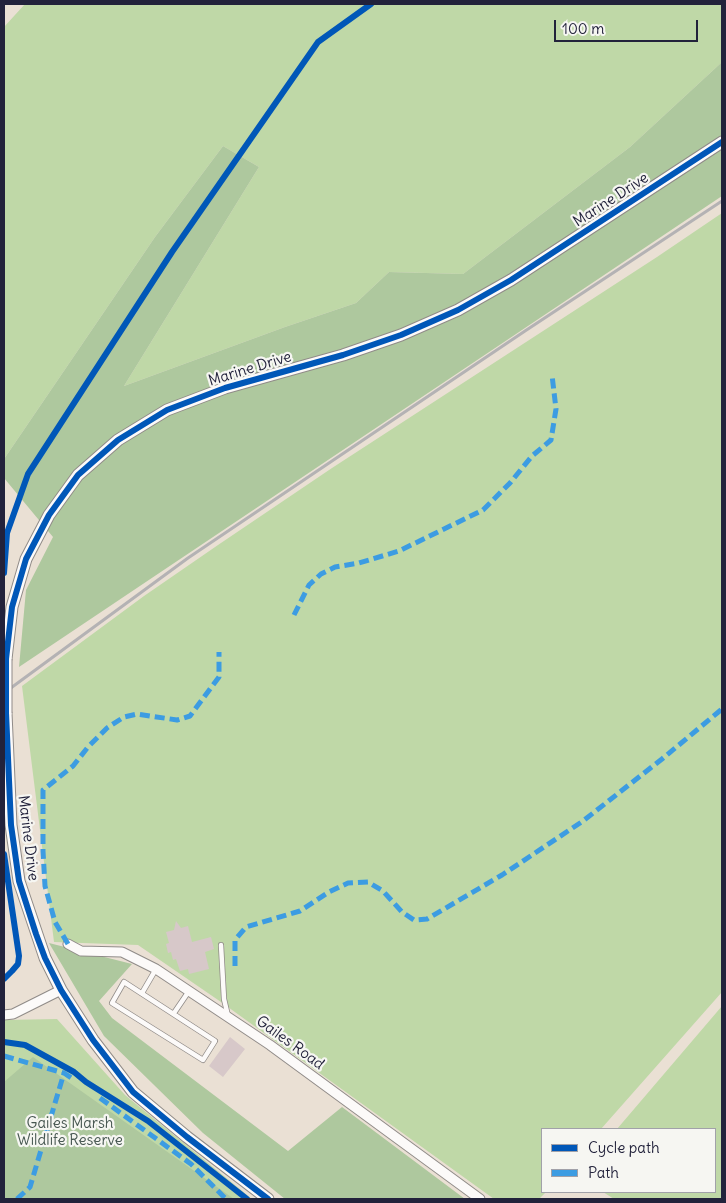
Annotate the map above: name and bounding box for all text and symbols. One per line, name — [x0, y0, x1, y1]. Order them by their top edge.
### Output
scale bar — [556, 10, 700, 42]
text: 100 m — [562, 19, 604, 38]
street label: Marine Drive — [570, 169, 652, 231]
street label: Marine Drive — [206, 348, 294, 390]
street label: Marine Drive — [14, 794, 42, 882]
street label: Gailes Road — [252, 1012, 328, 1074]
park label: Gailes Marsh Wildlife Reserve — [17, 1115, 123, 1150]
legend — [541, 1128, 716, 1193]
text: Cycle path — [588, 1138, 660, 1157]
text: Path — [588, 1163, 619, 1182]

